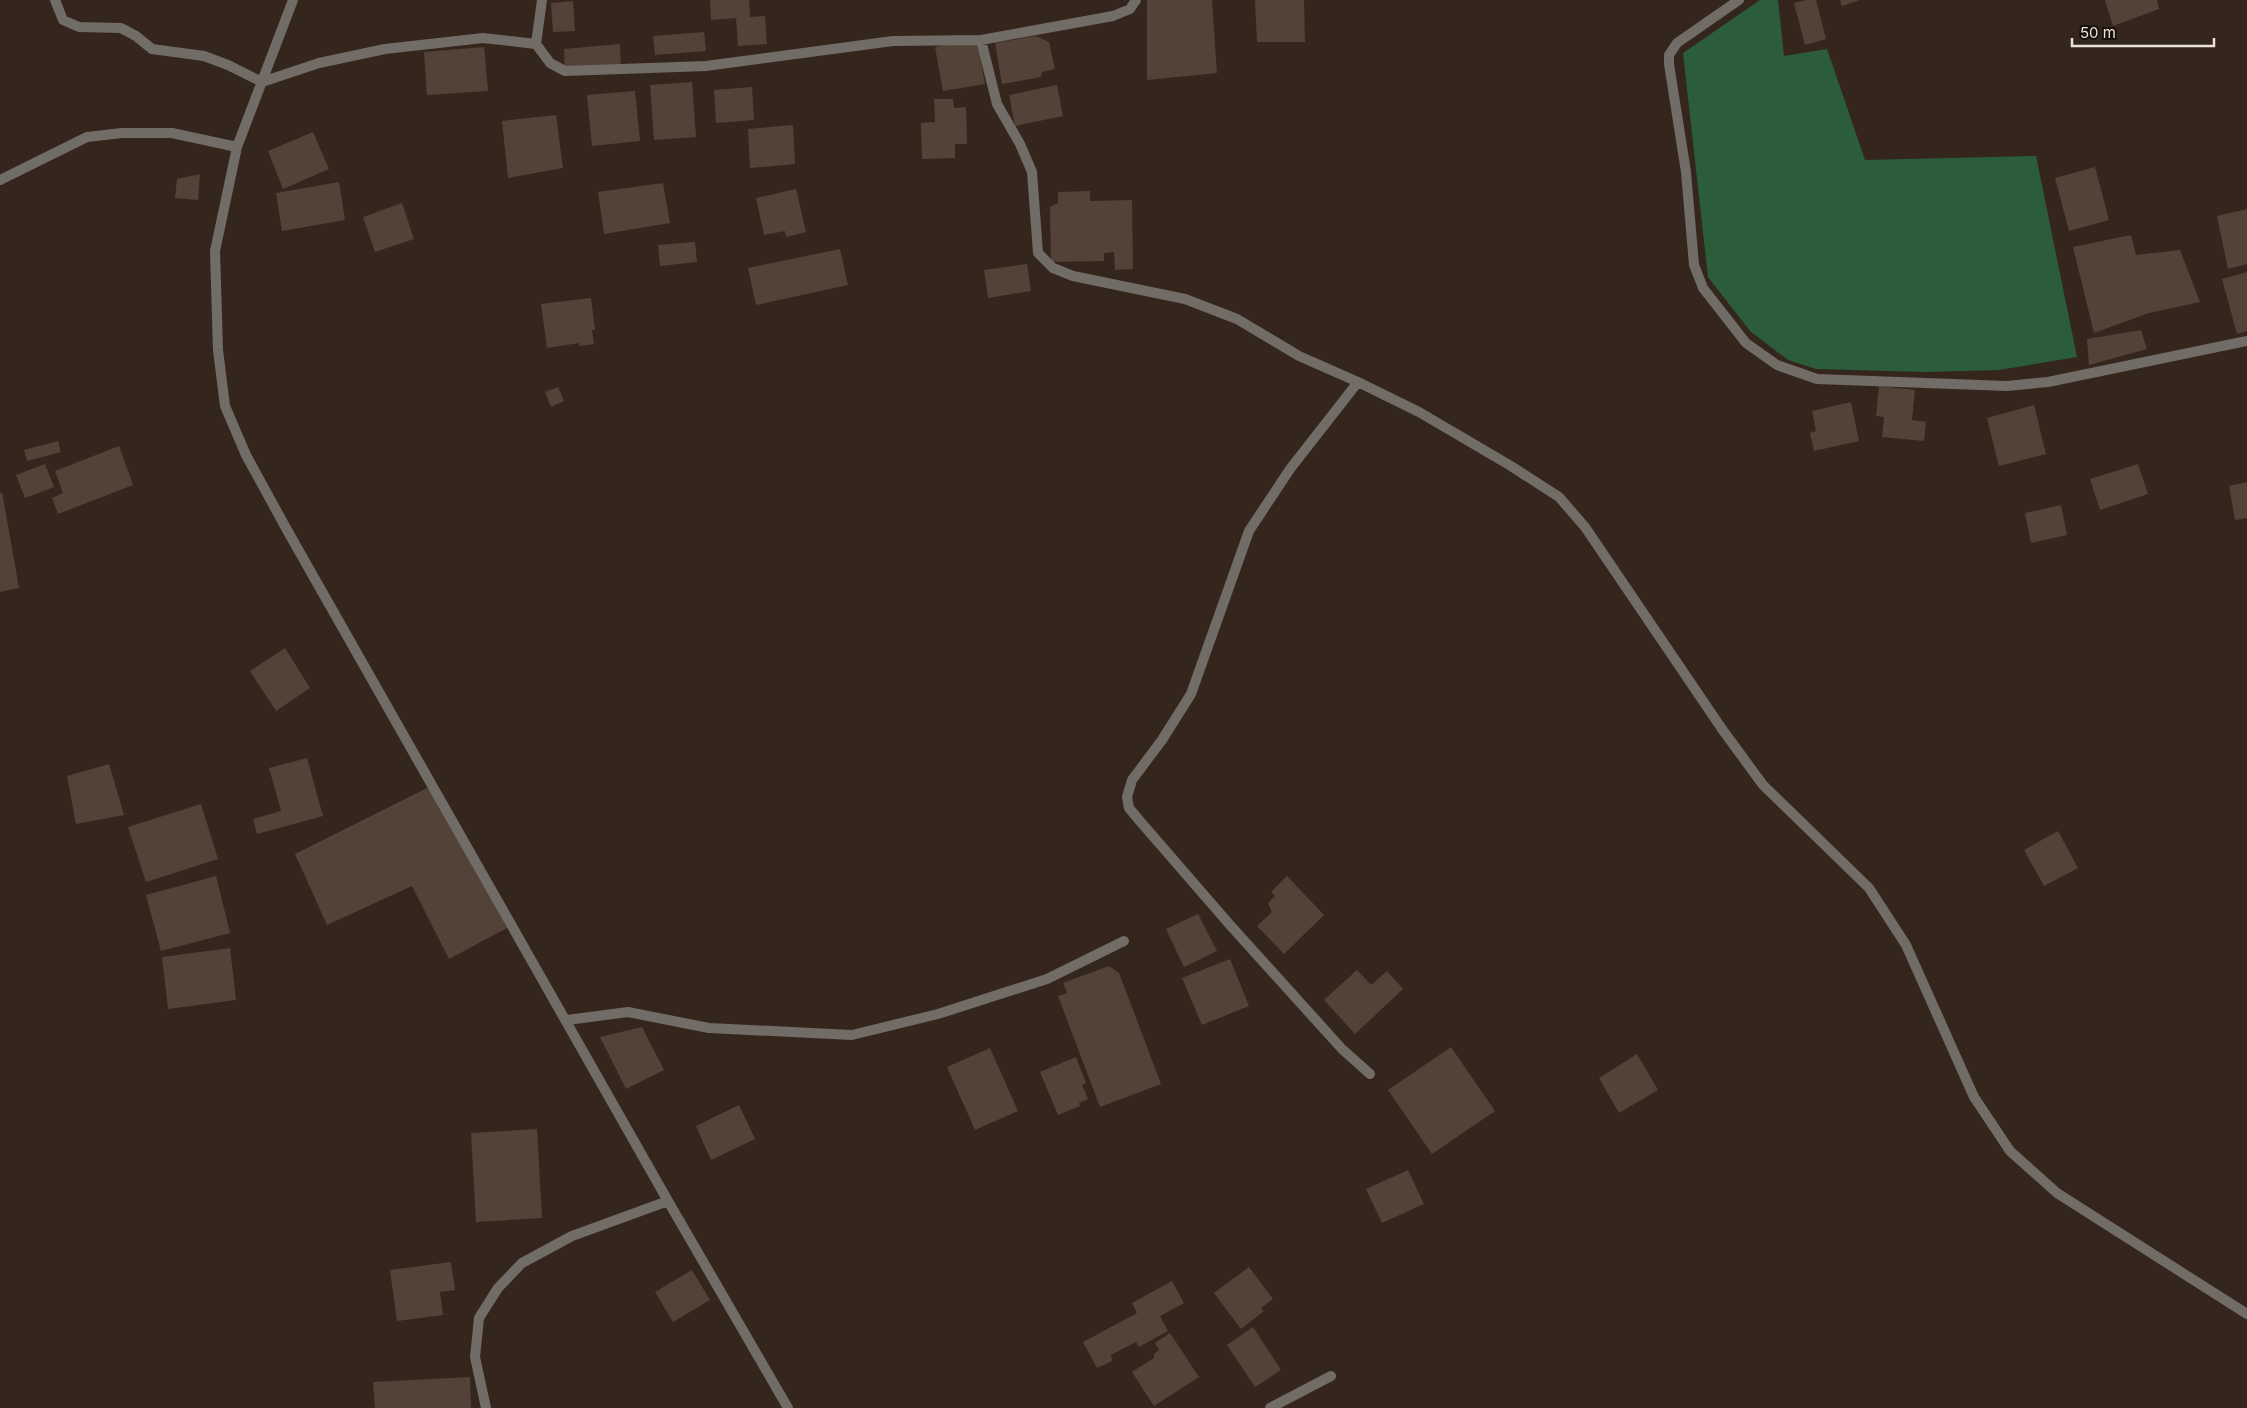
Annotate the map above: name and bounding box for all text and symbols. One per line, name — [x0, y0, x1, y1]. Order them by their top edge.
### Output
scale bar — [2072, 15, 2214, 47]
text: 50 m — [2080, 23, 2116, 42]

